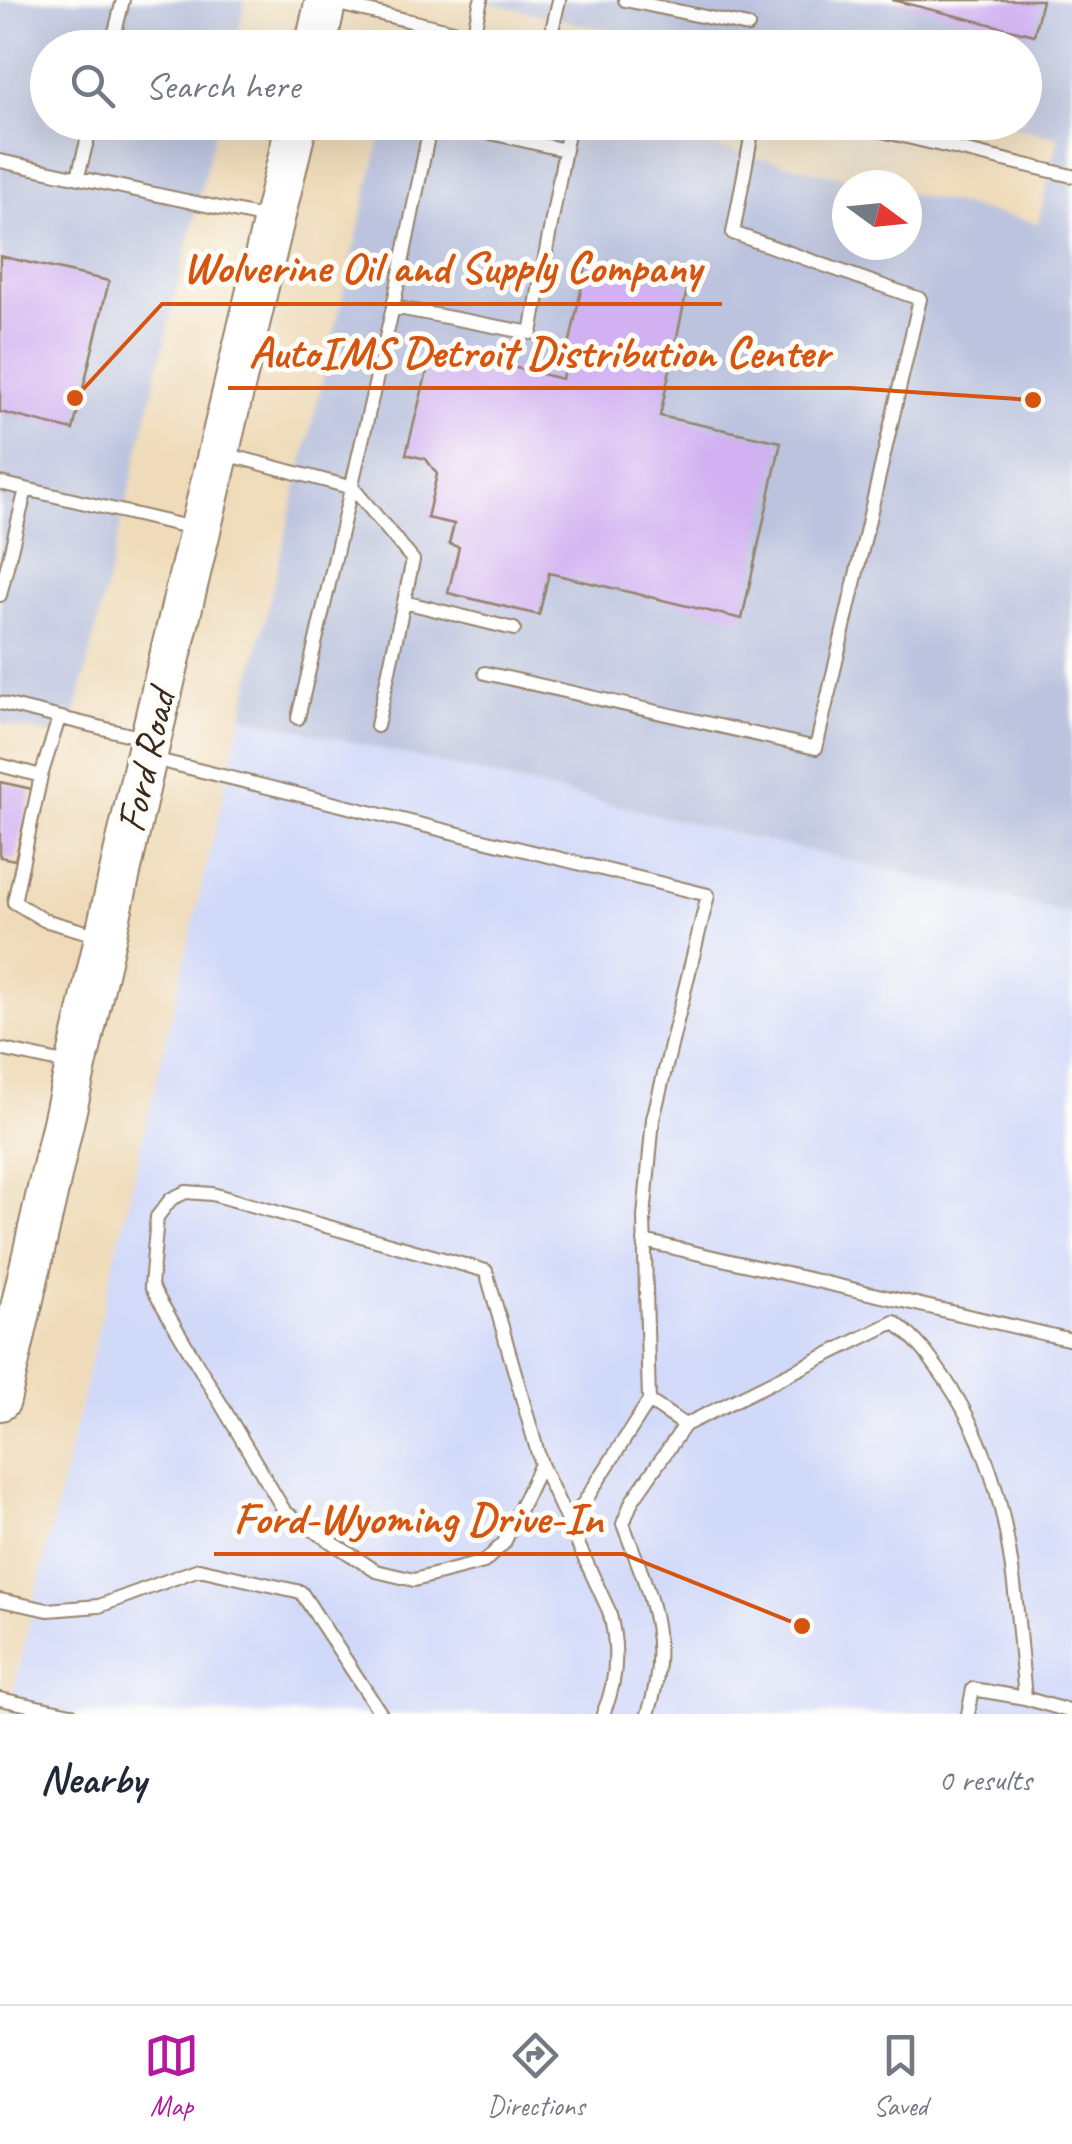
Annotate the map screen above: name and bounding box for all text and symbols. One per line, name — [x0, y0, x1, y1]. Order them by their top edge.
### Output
search box — [30, 30, 1042, 140]
icon: search — [65, 58, 120, 113]
text: Search here — [145, 62, 300, 109]
north arrow — [832, 170, 922, 260]
callout: Wolverine Oil and Supply Company — [162, 229, 722, 304]
text: Wolverine Oil and Supply Company — [183, 239, 706, 296]
callout: AutoIMS Detroit Distribution Center — [228, 313, 850, 388]
text: AutoIMS Detroit Distribution Center — [249, 324, 834, 381]
street label: Ford Road — [104, 679, 189, 837]
callout: Ford-Wyoming Drive-In — [214, 1479, 623, 1554]
text: Ford-Wyoming Drive-In — [233, 1490, 604, 1547]
text: Nearby — [40, 1753, 146, 1806]
text: 0 results — [938, 1759, 1032, 1800]
tab: Map — [144, 2028, 199, 2123]
tab: Directions — [487, 2028, 585, 2123]
tab: Saved — [873, 2028, 928, 2123]

